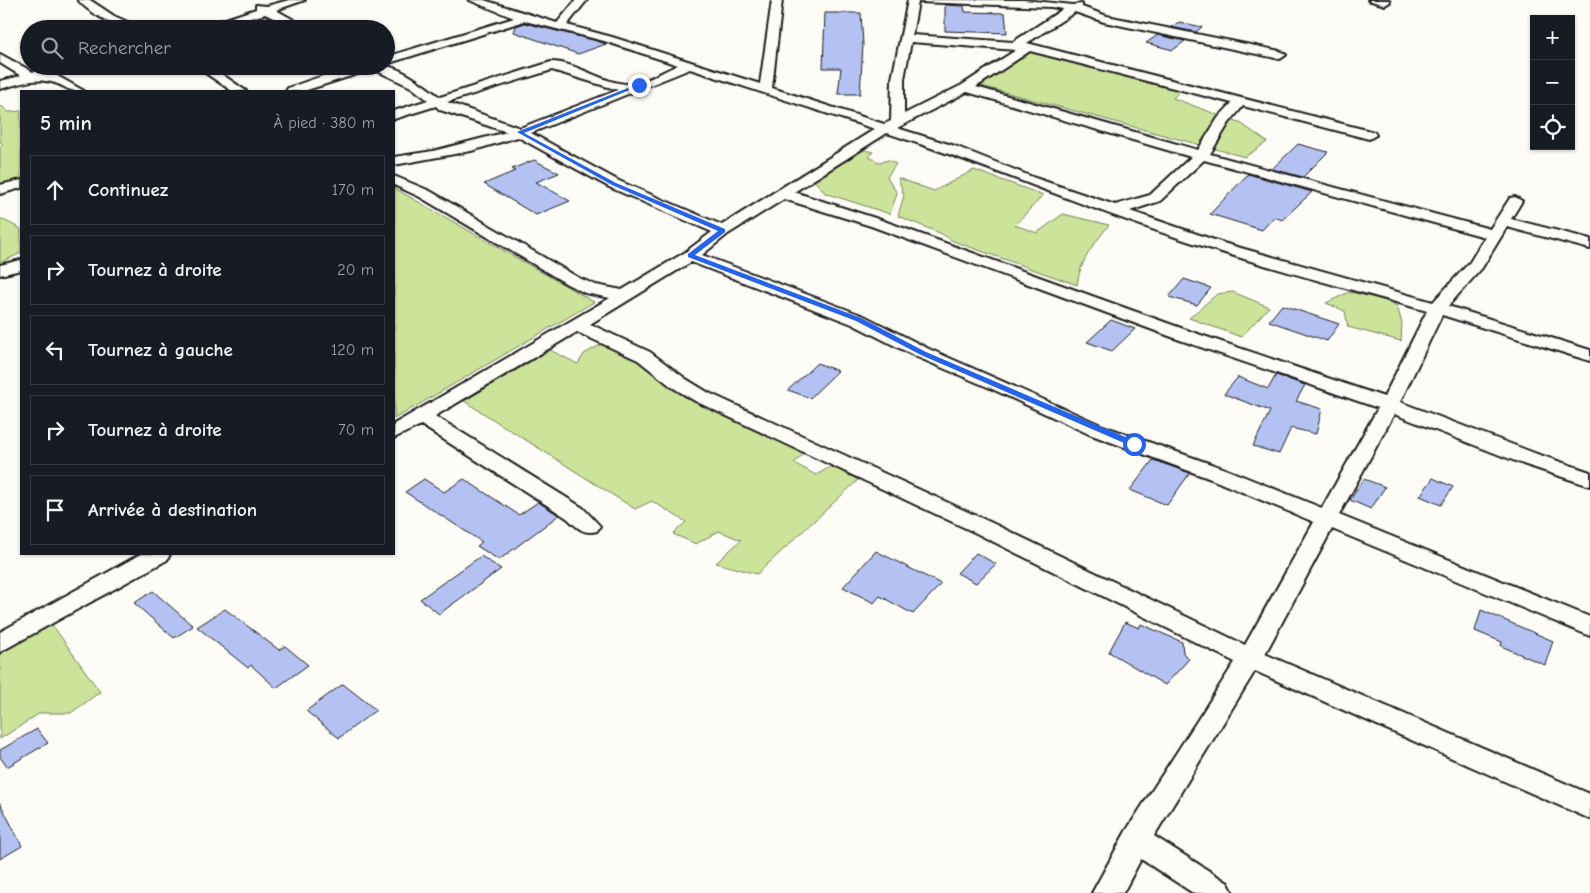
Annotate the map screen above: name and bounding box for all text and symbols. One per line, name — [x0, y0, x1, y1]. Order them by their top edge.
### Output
map controls — [1530, 15, 1575, 150]
button: + — [1530, 15, 1575, 60]
search box — [20, 20, 395, 75]
icon: search — [38, 34, 66, 62]
text: Rechercher — [78, 37, 171, 59]
button: − — [1530, 60, 1575, 105]
route end — [628, 74, 651, 97]
button: locate — [1530, 105, 1575, 150]
text: 5 min — [40, 111, 92, 135]
text: À pied · 380 m — [274, 114, 375, 132]
icon: ahead — [41, 176, 69, 204]
text: Continuez — [88, 179, 168, 201]
text: 170 m — [332, 181, 374, 199]
icon: right — [41, 256, 69, 284]
text: Tournez à droite — [88, 259, 222, 281]
text: 20 m — [337, 261, 374, 279]
icon: left — [41, 336, 69, 364]
text: Tournez à gauche — [88, 339, 233, 361]
text: 120 m — [331, 341, 374, 359]
icon: right — [41, 416, 69, 444]
text: Tournez à droite — [88, 419, 222, 441]
text: 70 m — [338, 421, 374, 439]
route start — [1123, 433, 1146, 456]
icon: arrive — [41, 496, 69, 524]
text: Arrivée à destination — [88, 499, 257, 521]

